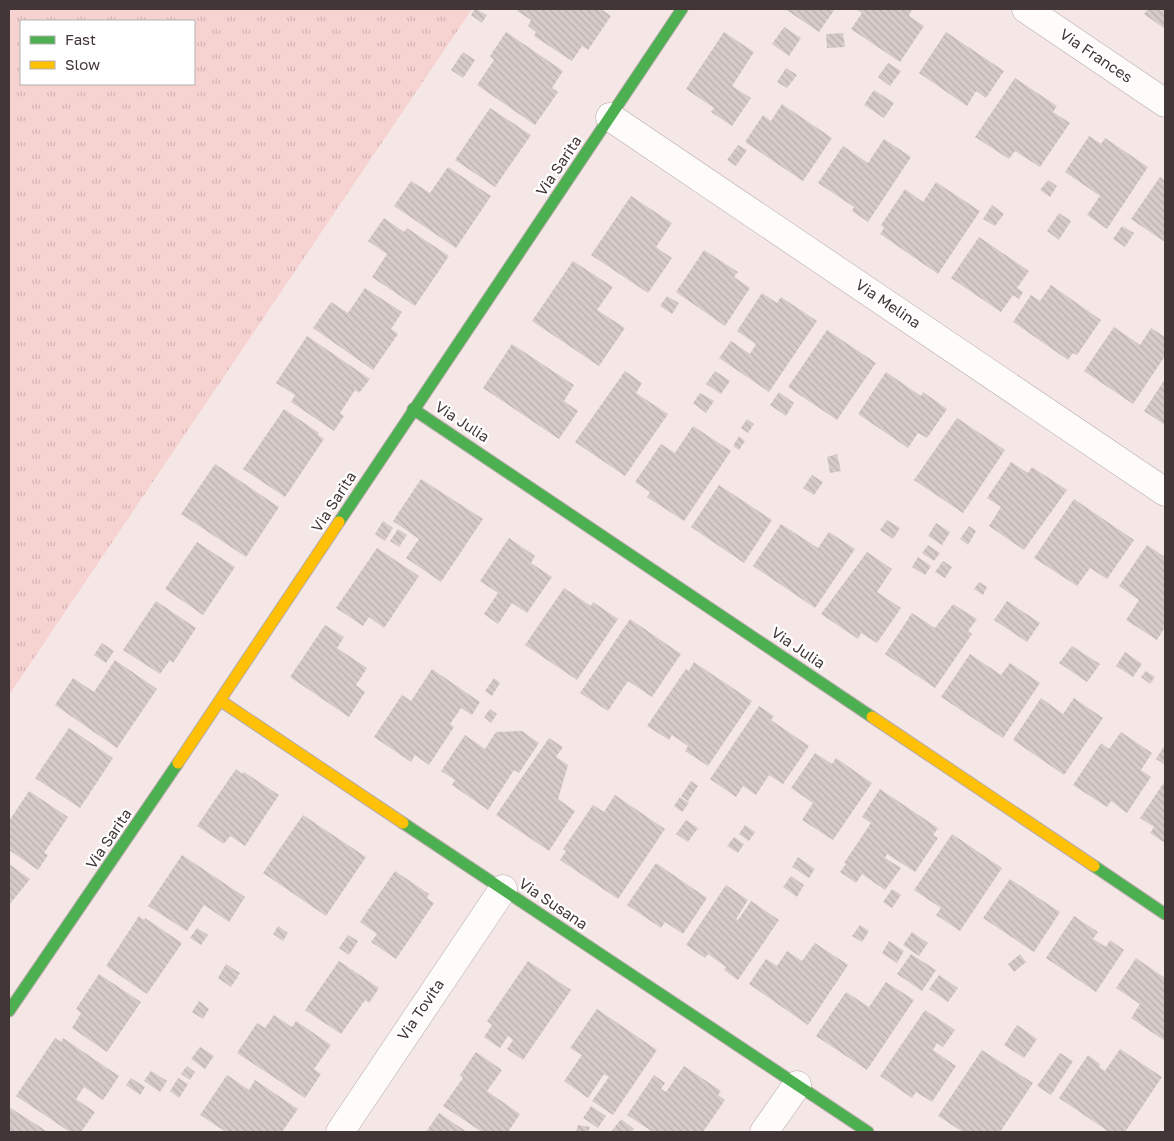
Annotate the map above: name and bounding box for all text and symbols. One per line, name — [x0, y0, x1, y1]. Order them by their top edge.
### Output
legend — [20, 20, 195, 85]
street label: Via Frances — [1057, 24, 1136, 86]
text: Fast — [65, 30, 96, 48]
text: Slow — [65, 55, 100, 73]
street label: Via Sarita — [531, 132, 585, 199]
street label: Via Melina — [853, 275, 924, 331]
street label: Via Julia — [432, 397, 493, 445]
street label: Via Sarita — [307, 468, 359, 535]
street label: Via Julia — [768, 623, 829, 672]
street label: Via Sarita — [81, 805, 135, 872]
street label: Via Susana — [516, 874, 591, 933]
street label: Via Tovita — [393, 975, 447, 1043]

